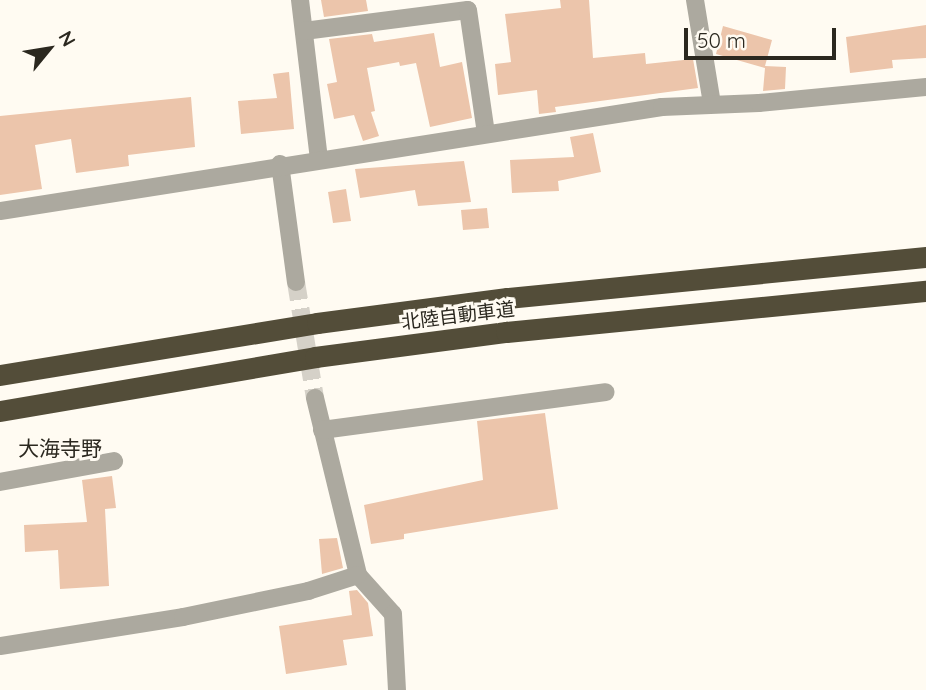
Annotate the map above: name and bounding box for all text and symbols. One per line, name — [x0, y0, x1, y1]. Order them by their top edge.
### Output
north arrow — [14, 14, 84, 84]
scale bar — [688, 14, 840, 58]
text: N — [53, 26, 81, 51]
text: 50 m — [697, 27, 746, 53]
street label: 北陸自動車道 — [400, 298, 516, 334]
district label: 大海寺野 — [18, 435, 102, 461]

